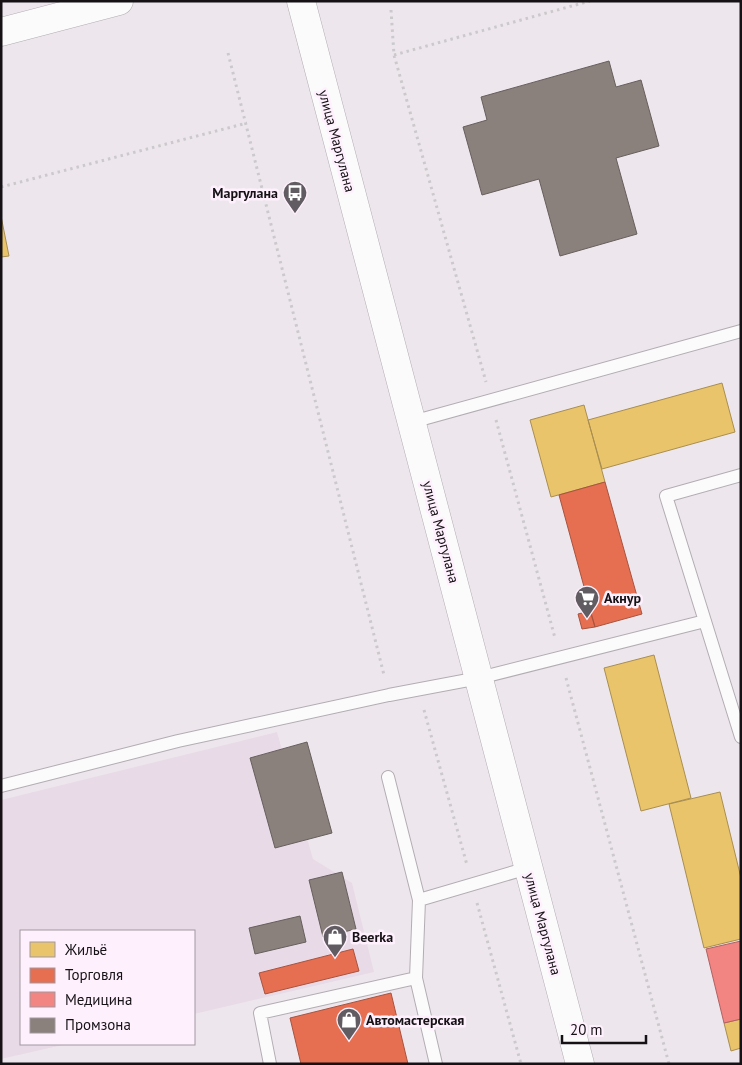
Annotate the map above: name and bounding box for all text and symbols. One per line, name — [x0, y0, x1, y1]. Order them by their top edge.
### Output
street label: улица Маргулана — [315, 88, 359, 194]
bus stop icon: Маргулана — [282, 180, 308, 214]
place label: Маргулана — [212, 184, 278, 202]
street label: улица Маргулана — [419, 479, 463, 585]
supermarket icon: Акнур — [574, 585, 600, 619]
place label: Акнур — [604, 589, 642, 607]
street label: улица Маргулана — [521, 871, 565, 977]
shop icon: Beerka — [322, 924, 348, 958]
place label: Beerka — [352, 928, 393, 946]
legend — [20, 930, 195, 1045]
text: Жильё — [64, 940, 107, 959]
text: Торговля — [65, 965, 123, 984]
text: Медицина — [65, 990, 132, 1009]
shop icon: Автомастерская — [336, 1007, 362, 1041]
place label: Автомастерская — [366, 1011, 464, 1029]
scale bar — [562, 1012, 646, 1044]
text: Промзона — [65, 1015, 131, 1034]
text: 20 m — [570, 1020, 603, 1039]

